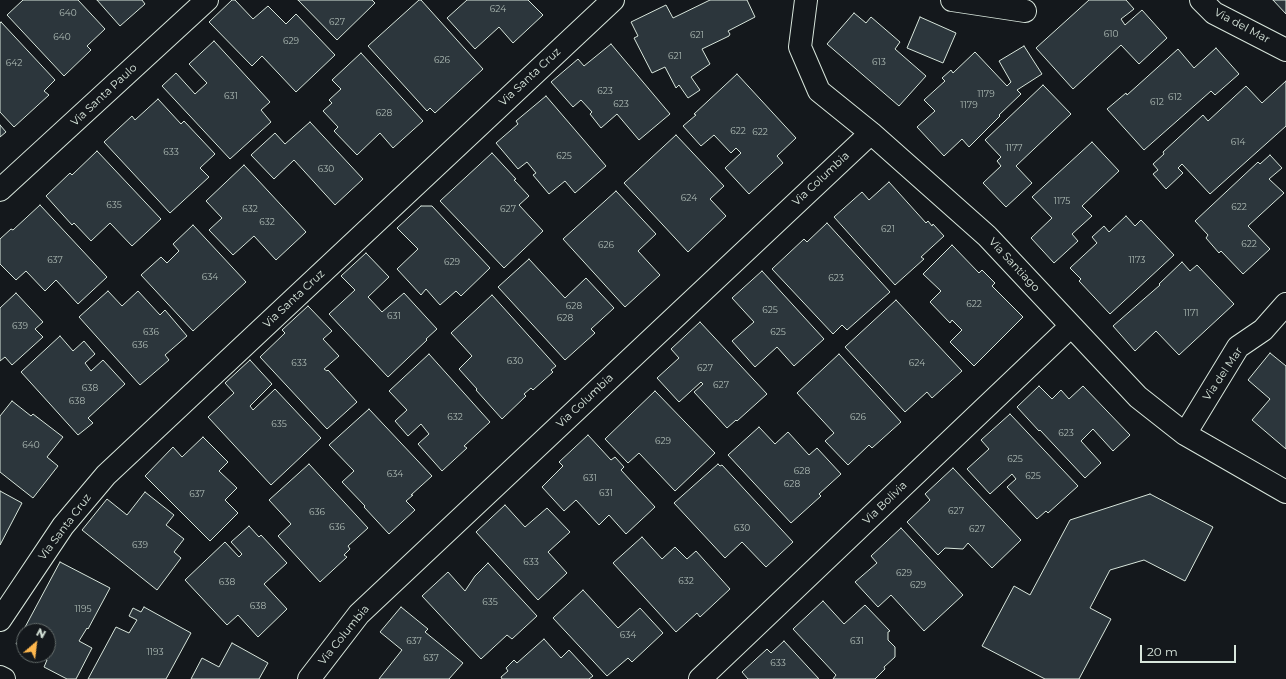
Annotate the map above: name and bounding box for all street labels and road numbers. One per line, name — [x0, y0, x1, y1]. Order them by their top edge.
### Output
street label: Via del Mar — [1212, 6, 1272, 46]
street label: Via Santa Cruz — [496, 45, 564, 109]
street label: Via Santa Paulo — [68, 61, 140, 129]
street label: Via Columbia — [790, 149, 852, 209]
street label: Via Santiago — [986, 235, 1042, 295]
street label: Via Santa Cruz — [260, 267, 328, 331]
street label: Via del Mar — [1200, 345, 1246, 403]
street label: Via Columbia — [554, 371, 616, 431]
street label: Via Bolivia — [860, 479, 910, 527]
street label: Via Santa Cruz — [36, 491, 94, 563]
street label: Via Columbia — [316, 602, 372, 668]

